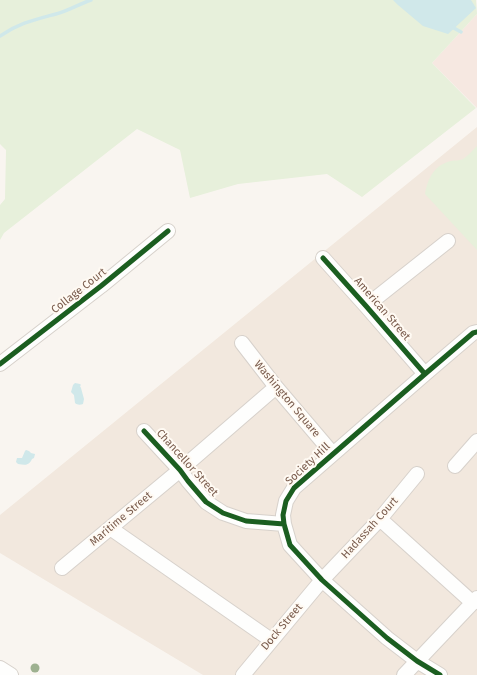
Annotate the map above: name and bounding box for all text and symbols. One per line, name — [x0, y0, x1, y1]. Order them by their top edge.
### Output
street label: Collage Court — [49, 265, 109, 317]
street label: American Street — [351, 275, 413, 343]
street label: Washington Square — [251, 358, 323, 440]
street label: Chancellor Street — [153, 427, 221, 499]
street label: Society Hill — [283, 440, 333, 488]
street label: Maritime Street — [87, 489, 155, 549]
street label: Hadassah Court — [339, 494, 401, 562]
street label: Dock Street — [259, 601, 305, 653]

